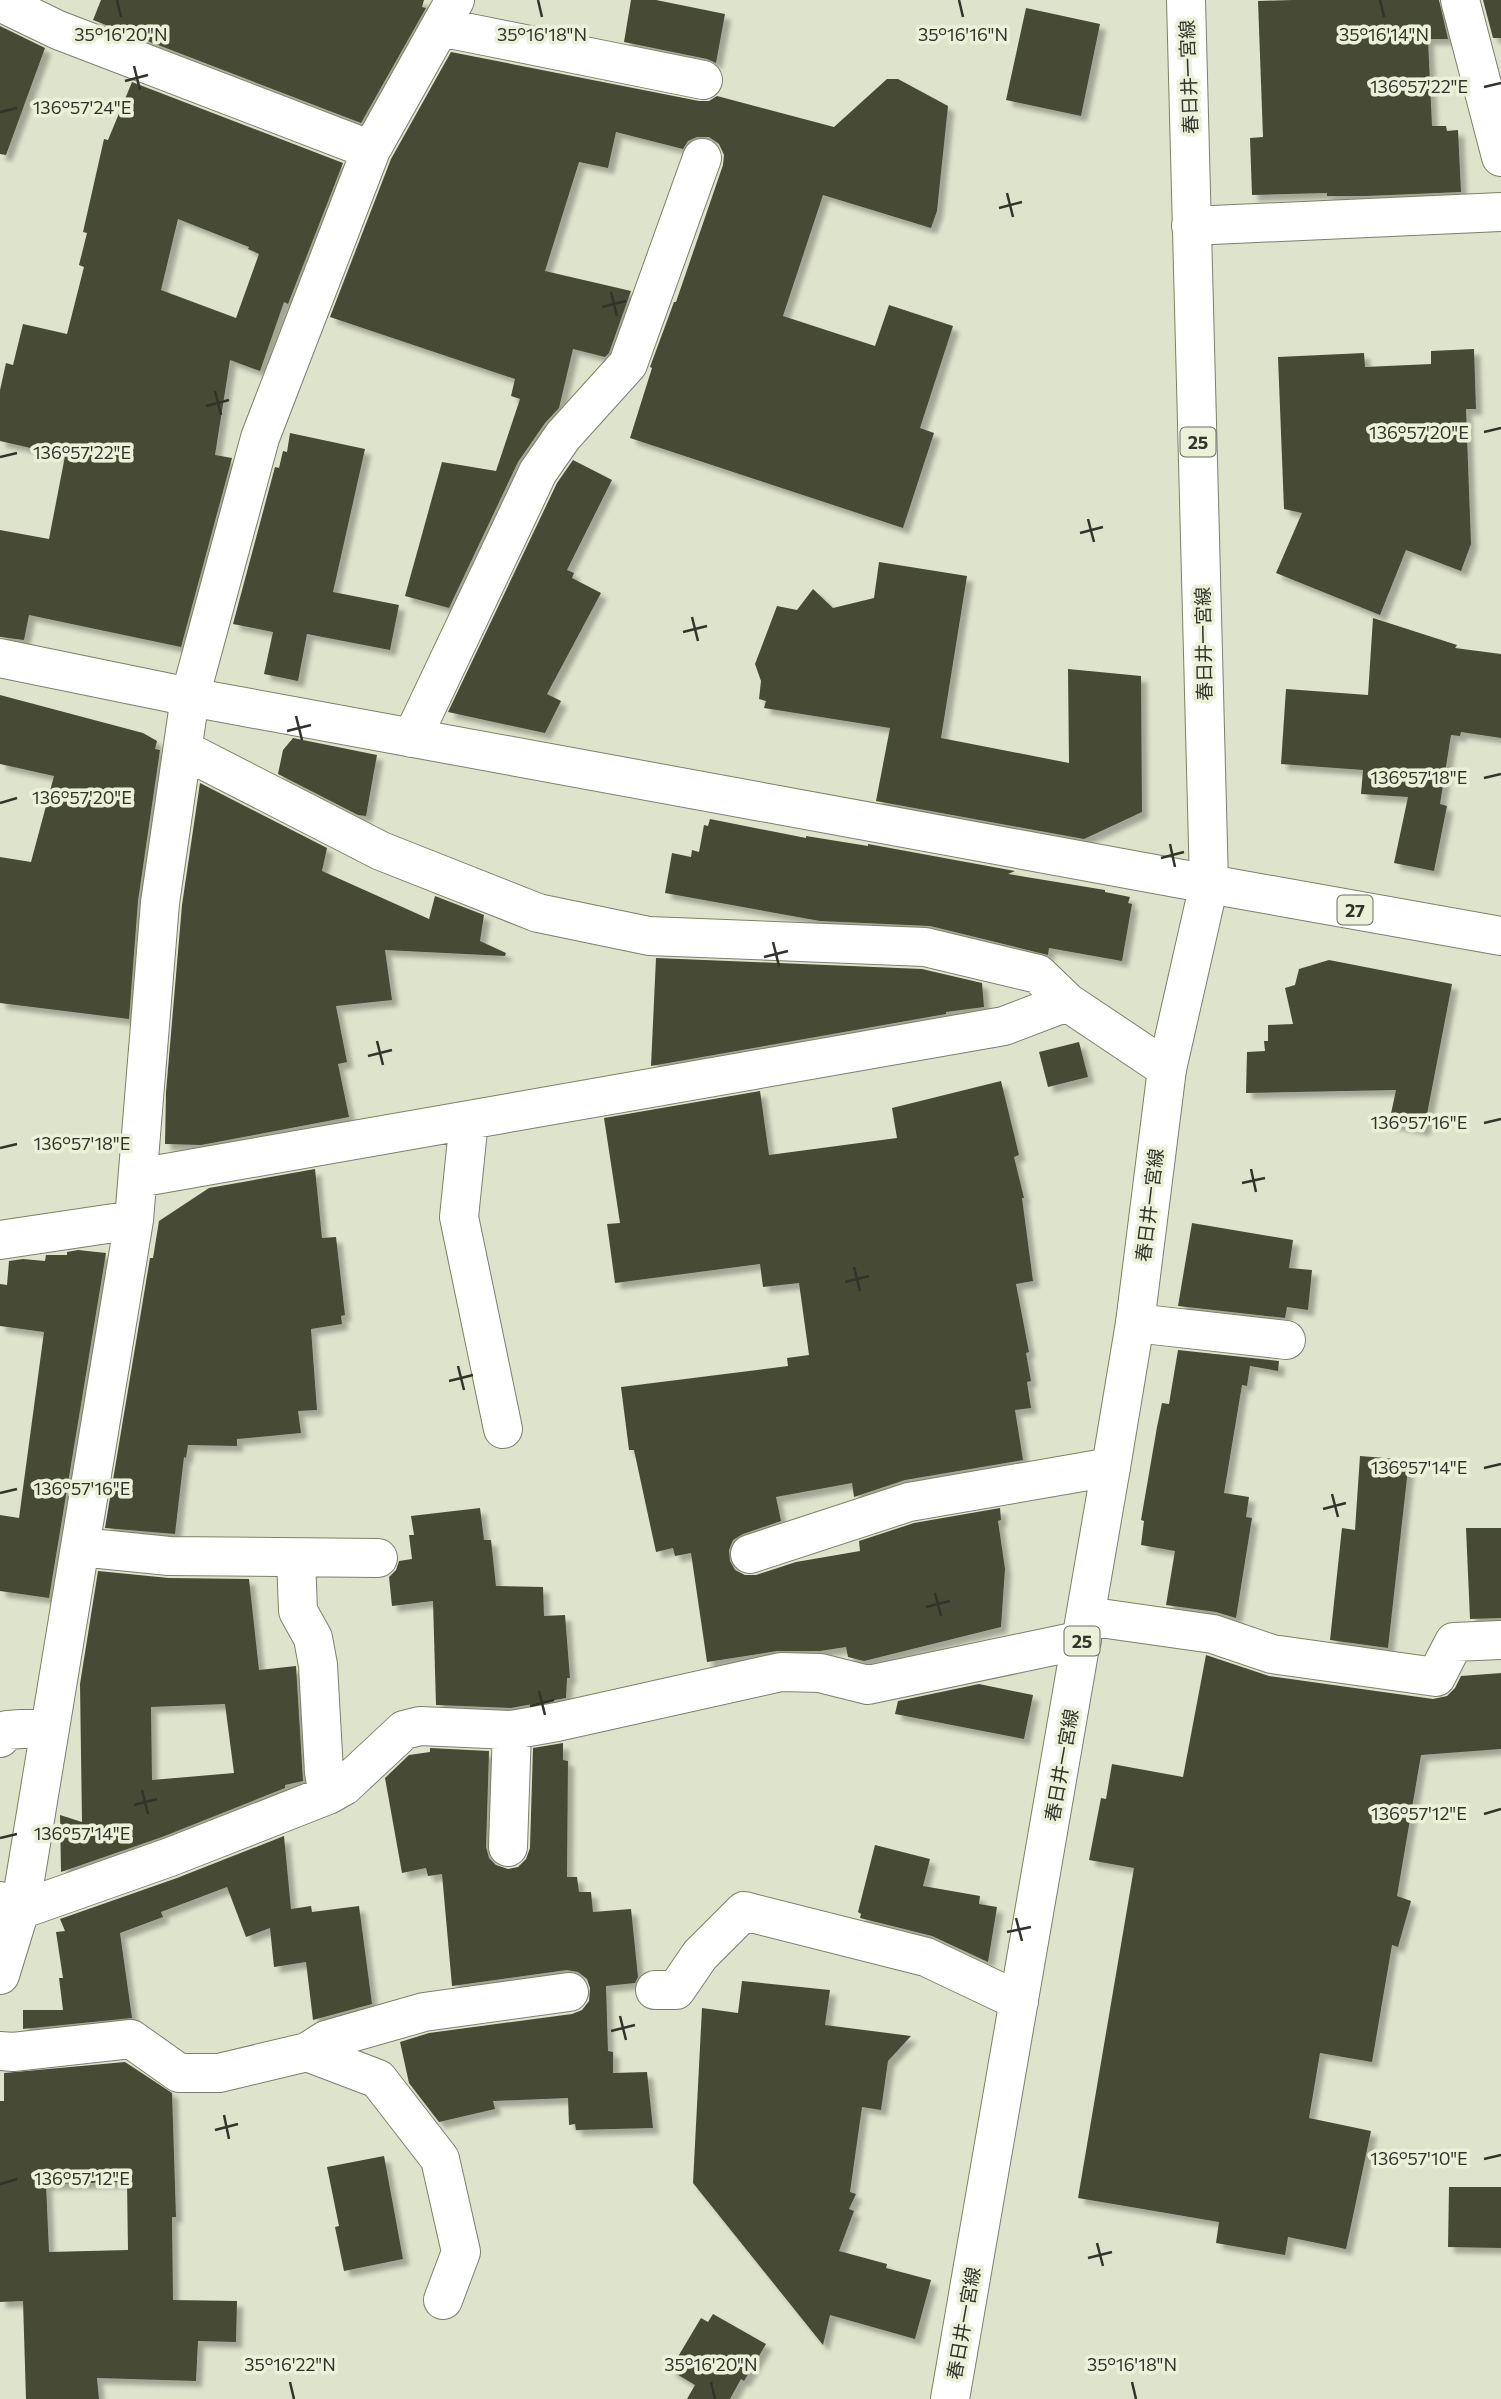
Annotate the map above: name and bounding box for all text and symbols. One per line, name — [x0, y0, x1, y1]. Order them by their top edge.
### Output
street label: 春日井一宮線 — [1175, 20, 1201, 134]
text: 35°16'20"N — [74, 23, 168, 45]
text: 35°16'18"N — [497, 23, 587, 45]
text: 35°16'16"N — [918, 23, 1008, 45]
text: 35°16'14"N — [1339, 23, 1429, 45]
text: 136°57'22"E — [1370, 75, 1468, 97]
text: 136°57'24"E — [33, 96, 131, 118]
text: 136°57'20"E — [1369, 421, 1469, 443]
road number: 25 — [1180, 428, 1216, 457]
text: 136°57'22"E — [33, 441, 131, 463]
street label: 春日井一宮線 — [1191, 587, 1215, 701]
text: 136°57'18"E — [1371, 766, 1467, 788]
text: 136°57'20"E — [32, 786, 132, 808]
road number: 27 — [1338, 896, 1372, 925]
text: 136°57'16"E — [1371, 1111, 1467, 1133]
text: 136°57'18"E — [34, 1132, 130, 1154]
street label: 春日井一宮線 — [1131, 1147, 1167, 1263]
text: 136°57'14"E — [1371, 1456, 1467, 1478]
text: 136°57'16"E — [34, 1477, 130, 1499]
road number: 25 — [1064, 1626, 1100, 1656]
street label: 春日井一宮線 — [1040, 1707, 1082, 1823]
text: 136°57'12"E — [1371, 1802, 1467, 1824]
text: 136°57'14"E — [34, 1822, 130, 1844]
text: 136°57'10"E — [1370, 2147, 1468, 2169]
text: 136°57'12"E — [34, 2167, 130, 2189]
street label: 春日井一宮線 — [942, 2265, 984, 2381]
text: 35°16'22"N — [244, 2353, 336, 2375]
text: 35°16'20"N — [664, 2353, 758, 2375]
text: 35°16'18"N — [1087, 2353, 1177, 2375]

